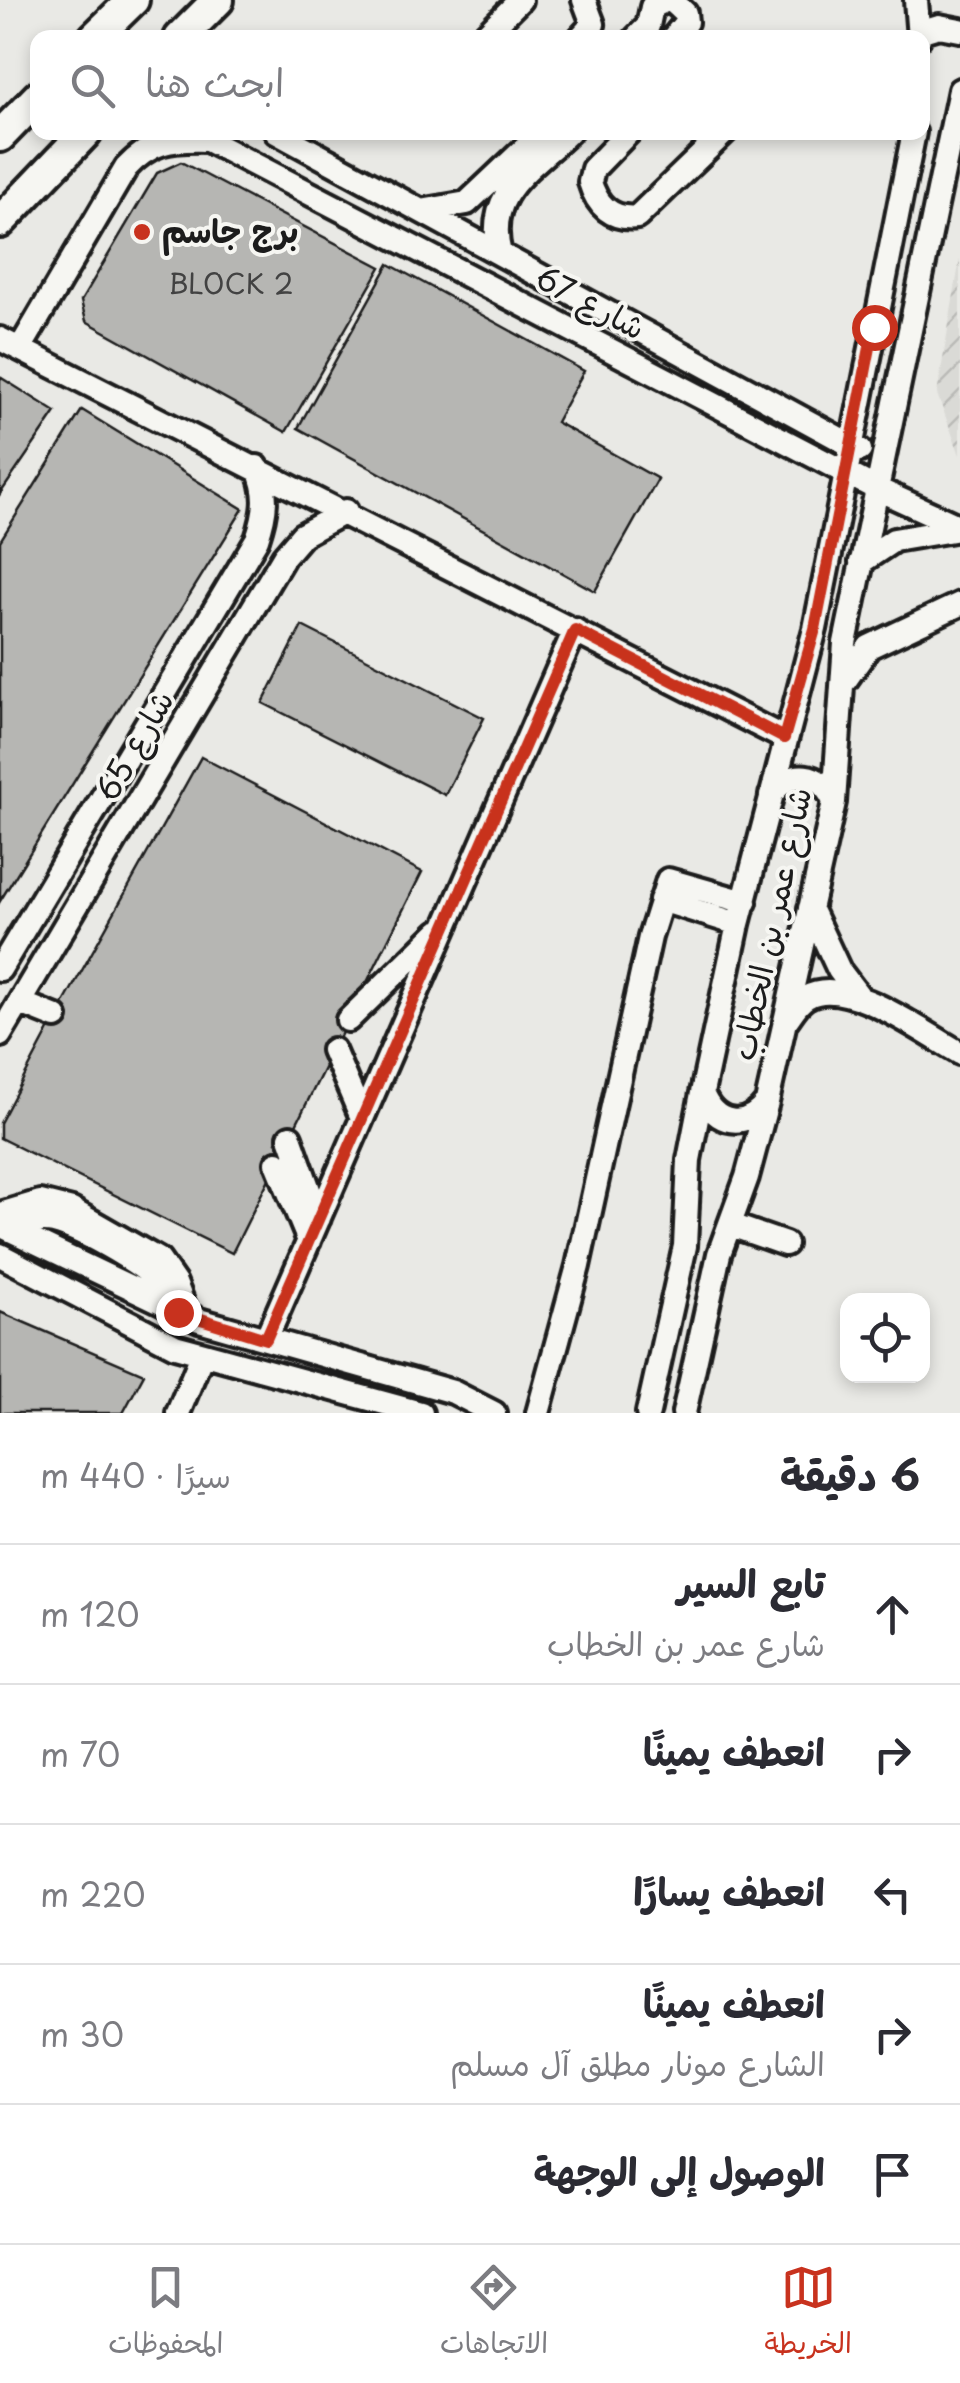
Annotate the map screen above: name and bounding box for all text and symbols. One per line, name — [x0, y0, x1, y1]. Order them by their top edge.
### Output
search box — [30, 30, 930, 140]
text: ابحث هنا — [145, 53, 284, 110]
icon: search — [65, 58, 120, 113]
place label: برج جاسم — [162, 206, 298, 256]
marker: برج جاسم — [131, 221, 153, 243]
street label: شارع 67 — [527, 252, 655, 351]
house number: BLOCK 2 — [168, 261, 294, 304]
route start — [852, 305, 898, 351]
street label: شارع 65 — [82, 680, 185, 810]
street label: شارع عمر بن الخطاب — [718, 783, 823, 1065]
route end — [156, 1290, 202, 1336]
map controls — [840, 1293, 930, 1383]
button: locate — [840, 1293, 930, 1383]
text: 6 دقيقة — [780, 1442, 920, 1505]
text: سيرًا · 440 m — [40, 1451, 231, 1499]
text: تابع السير — [677, 1554, 825, 1611]
icon: ahead — [865, 1587, 920, 1642]
text: 120 m — [40, 1590, 140, 1638]
text: شارع عمر بن الخطاب — [547, 1619, 825, 1667]
text: انعطف يمينًا — [643, 1722, 825, 1779]
icon: right — [865, 1727, 920, 1782]
text: 70 m — [40, 1730, 120, 1778]
text: انعطف يسارًا — [633, 1862, 825, 1919]
icon: left — [865, 1867, 920, 1922]
text: 220 m — [40, 1870, 146, 1918]
text: انعطف يمينًا — [643, 1974, 825, 2031]
icon: right — [865, 2007, 920, 2062]
text: 30 m — [40, 2010, 124, 2058]
text: الشارع مونار مطلق آل مسلم — [450, 2039, 825, 2087]
text: الوصول إلى الوجهة — [533, 2142, 825, 2199]
icon: arrive — [865, 2147, 920, 2202]
tab: المحفوظات — [108, 2260, 224, 2368]
tab: الاتجاهات — [440, 2260, 548, 2368]
tab: الخريطة — [764, 2260, 852, 2368]

